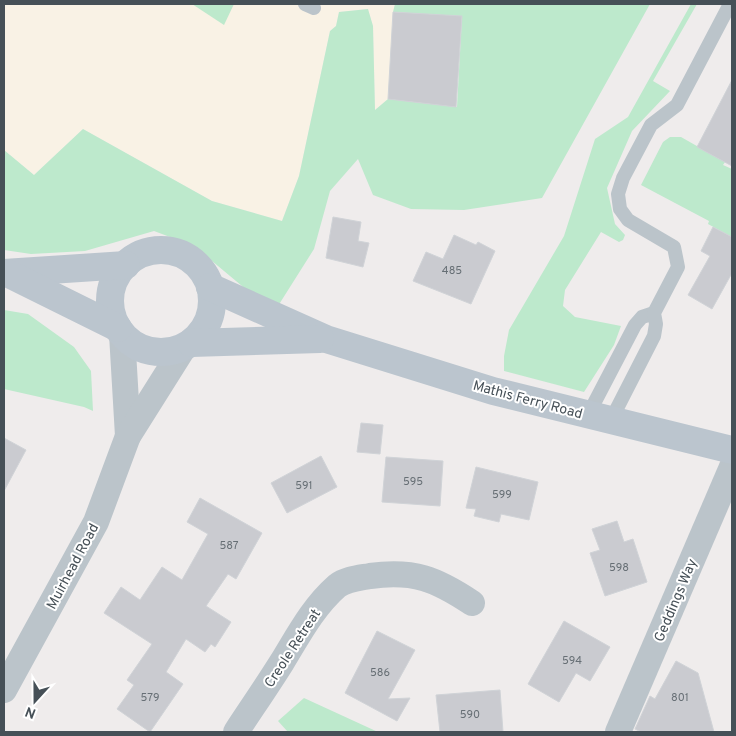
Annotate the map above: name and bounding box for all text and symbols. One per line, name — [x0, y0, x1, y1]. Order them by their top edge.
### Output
house number: 485 — [442, 264, 462, 278]
street label: Mathis Ferry Road — [471, 378, 584, 423]
house number: 595 — [403, 475, 423, 489]
house number: 591 — [295, 479, 313, 493]
house number: 599 — [492, 488, 512, 502]
street label: Muirhead Road — [44, 521, 103, 613]
house number: 587 — [219, 539, 239, 553]
street label: Geddings Way — [651, 557, 701, 645]
house number: 598 — [609, 561, 629, 575]
street label: Creole Retreat — [262, 606, 325, 691]
house number: 594 — [562, 654, 582, 668]
house number: 586 — [370, 666, 390, 680]
north arrow — [10, 676, 60, 726]
house number: 579 — [140, 691, 160, 705]
house number: 801 — [671, 691, 689, 705]
text: N — [23, 702, 39, 721]
house number: 590 — [460, 708, 480, 722]

